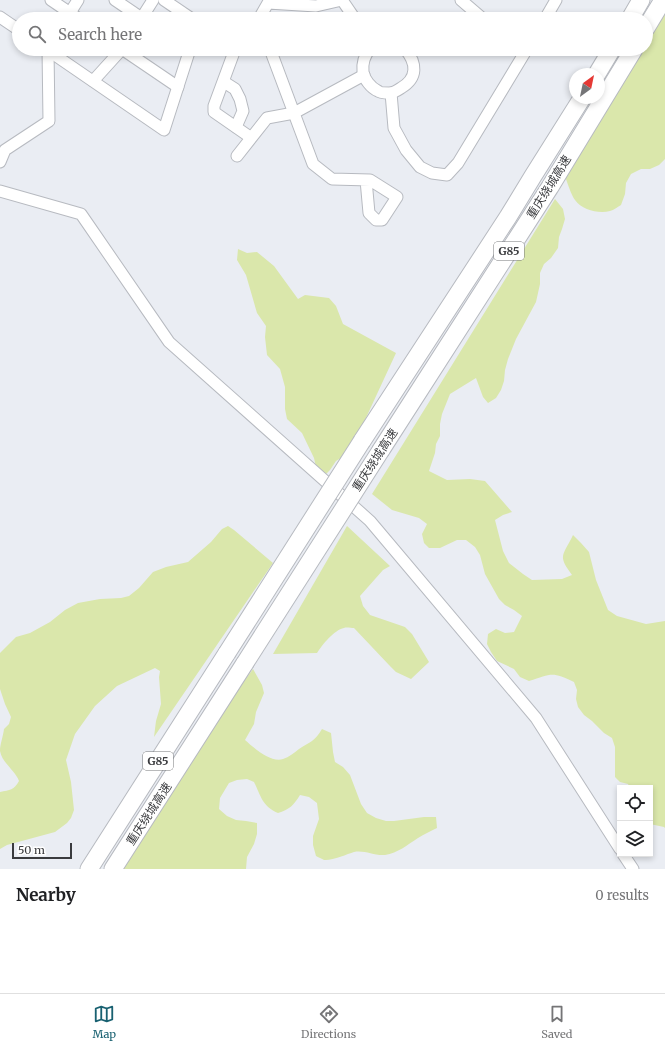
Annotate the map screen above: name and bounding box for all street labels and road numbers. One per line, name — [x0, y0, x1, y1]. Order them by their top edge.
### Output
street label: 重庆绕城高速 — [523, 152, 574, 221]
road number: G85 — [494, 242, 524, 260]
street label: 重庆绕城高速 — [349, 425, 400, 494]
road number: G85 — [143, 752, 173, 770]
street label: 重庆绕城高速 — [123, 779, 174, 848]

